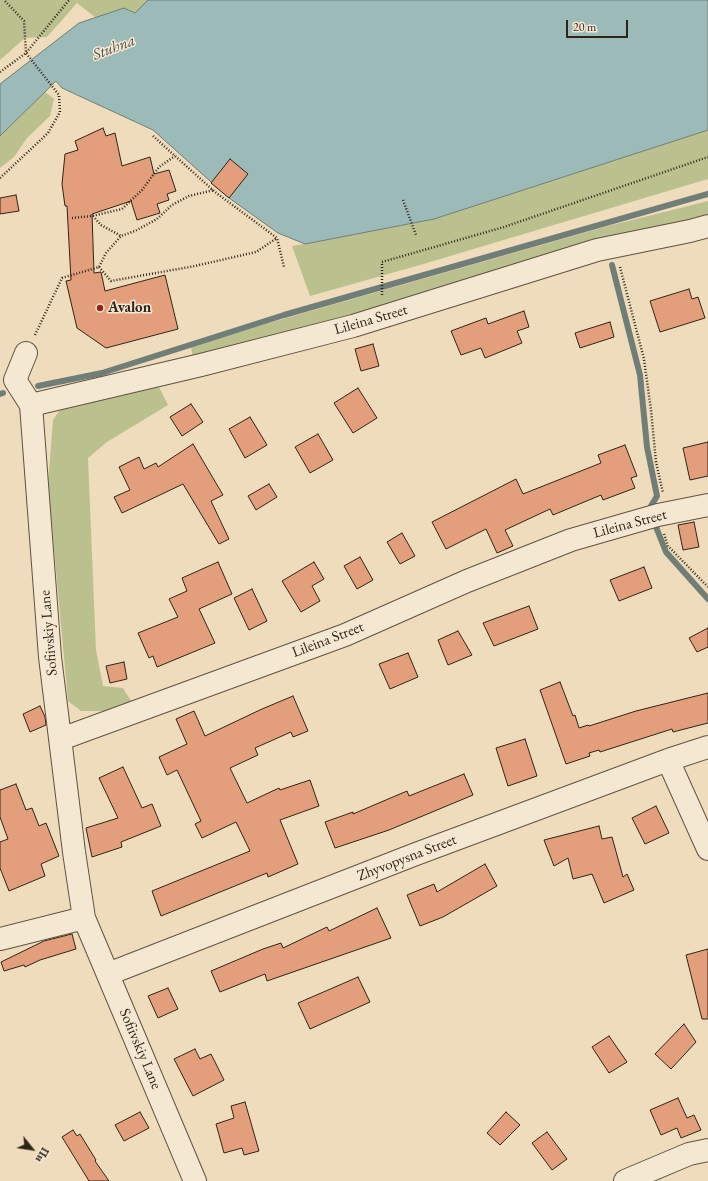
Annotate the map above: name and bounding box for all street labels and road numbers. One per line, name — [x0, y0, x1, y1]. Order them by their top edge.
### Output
street label: Lileina Street — [332, 301, 410, 339]
street label: Lileina Street — [591, 506, 669, 542]
street label: Sofiivskiy Lane — [36, 589, 62, 677]
street label: Lileina Street — [290, 618, 366, 662]
street label: Zhyvopysna Street — [355, 831, 459, 885]
street label: Sofiivskiy Lane — [115, 1006, 165, 1092]

